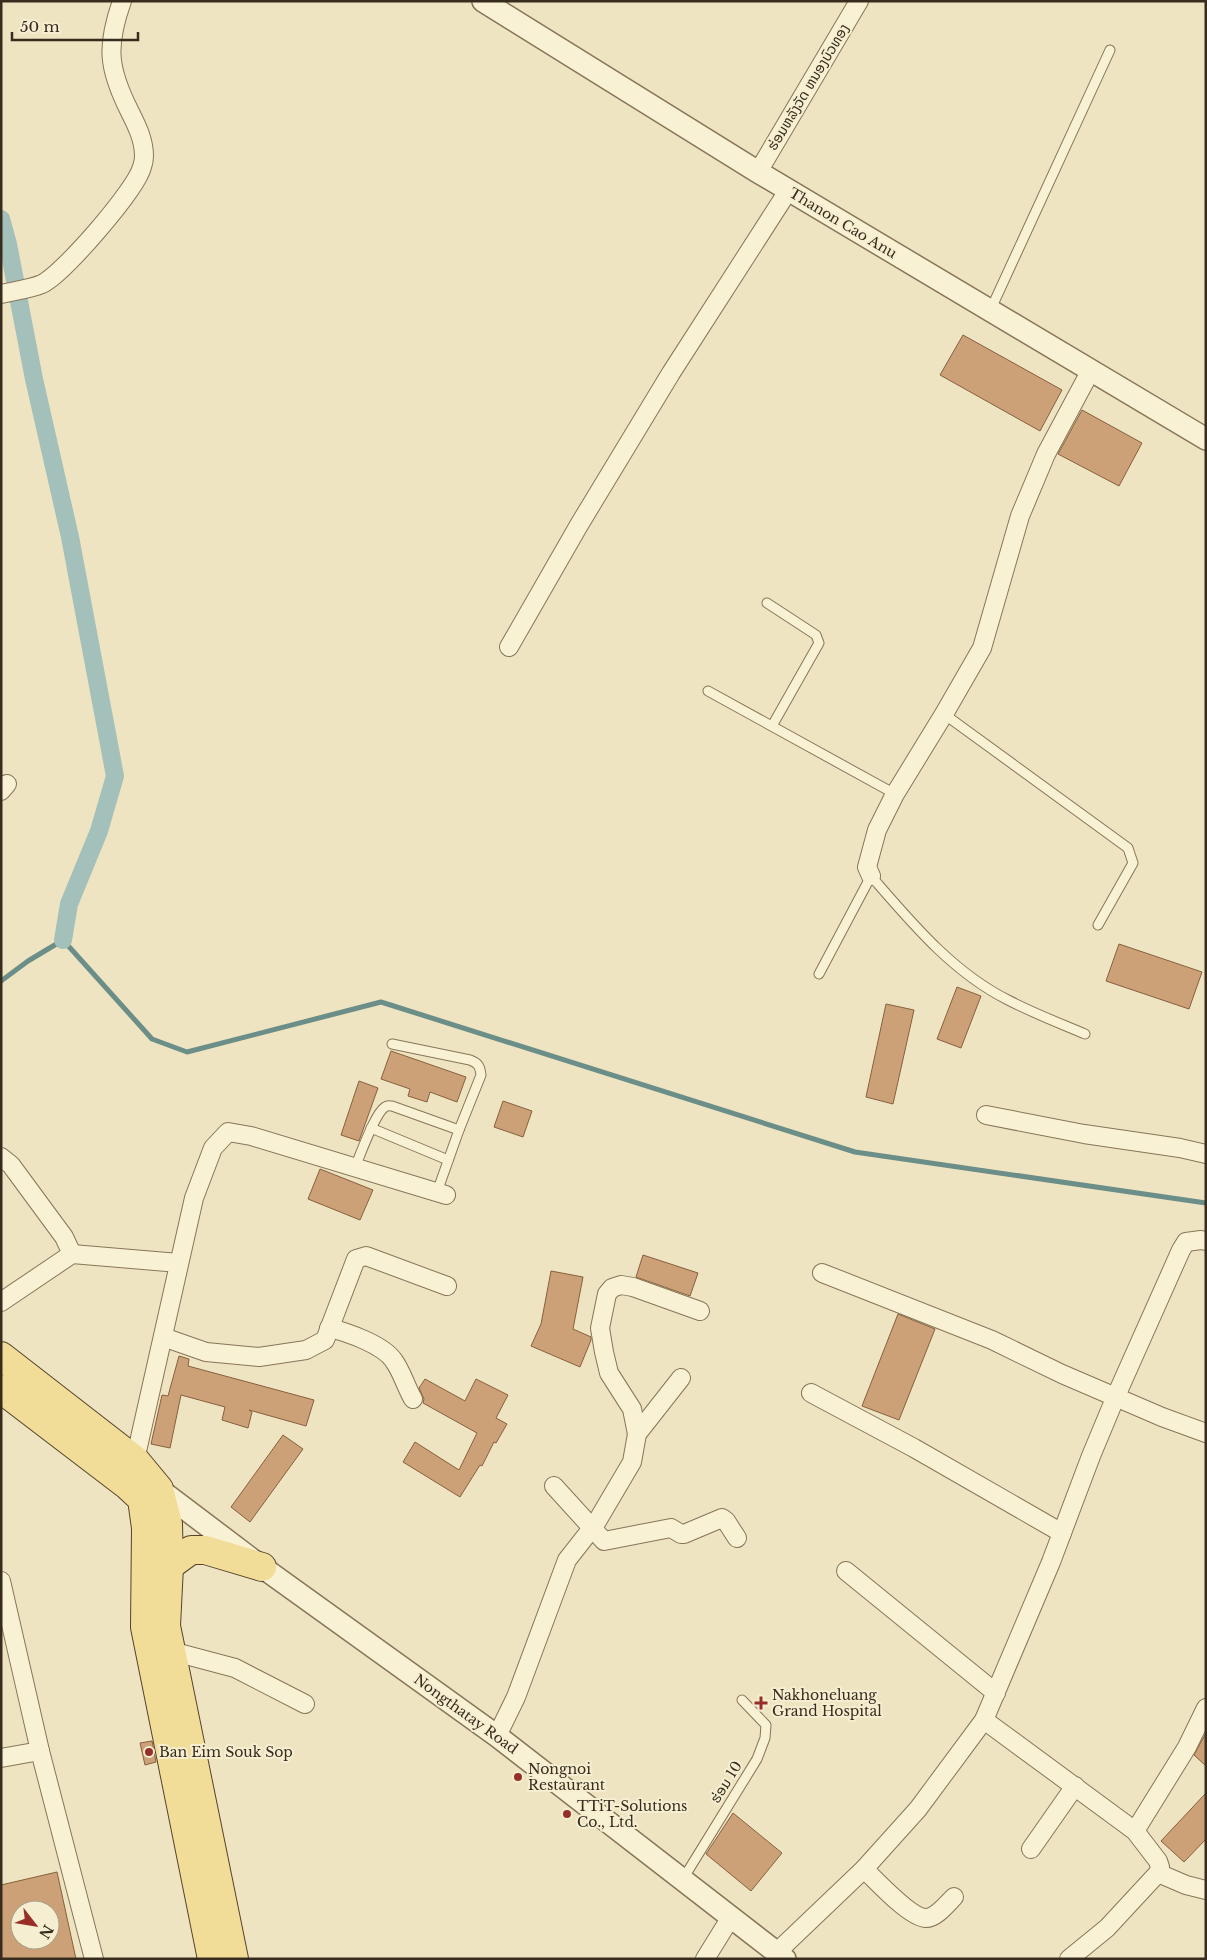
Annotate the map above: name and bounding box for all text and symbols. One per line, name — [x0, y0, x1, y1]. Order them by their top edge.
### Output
scale bar — [12, 10, 139, 42]
text: 50 m — [20, 17, 60, 36]
street label: ຮ່ອມຫລັງວັດ ຫນອງບົວທອງ — [763, 20, 853, 154]
street label: Thanon Cao Anu — [786, 184, 901, 263]
street label: Nongthatay Road — [410, 1670, 522, 1758]
place label: Nakhoneluang Grand Hospital — [772, 1686, 882, 1720]
marker: Nakhoneluang Grand Hospital — [754, 1696, 768, 1710]
place label: Ban Eim Souk Sop — [159, 1743, 293, 1761]
marker: Ban Eim Souk Sop — [143, 1746, 155, 1758]
street label: ຮ່ອມ 10 — [706, 1758, 746, 1806]
place label: Nongnoi Restaurant — [528, 1760, 606, 1794]
marker: Nongnoi Restaurant — [512, 1771, 524, 1783]
place label: TTiT-Solutions Co., Ltd. — [577, 1797, 687, 1831]
marker: TTiT-Solutions Co., Ltd. — [561, 1808, 573, 1820]
north arrow — [10, 1900, 60, 1950]
text: N — [35, 1921, 57, 1942]

